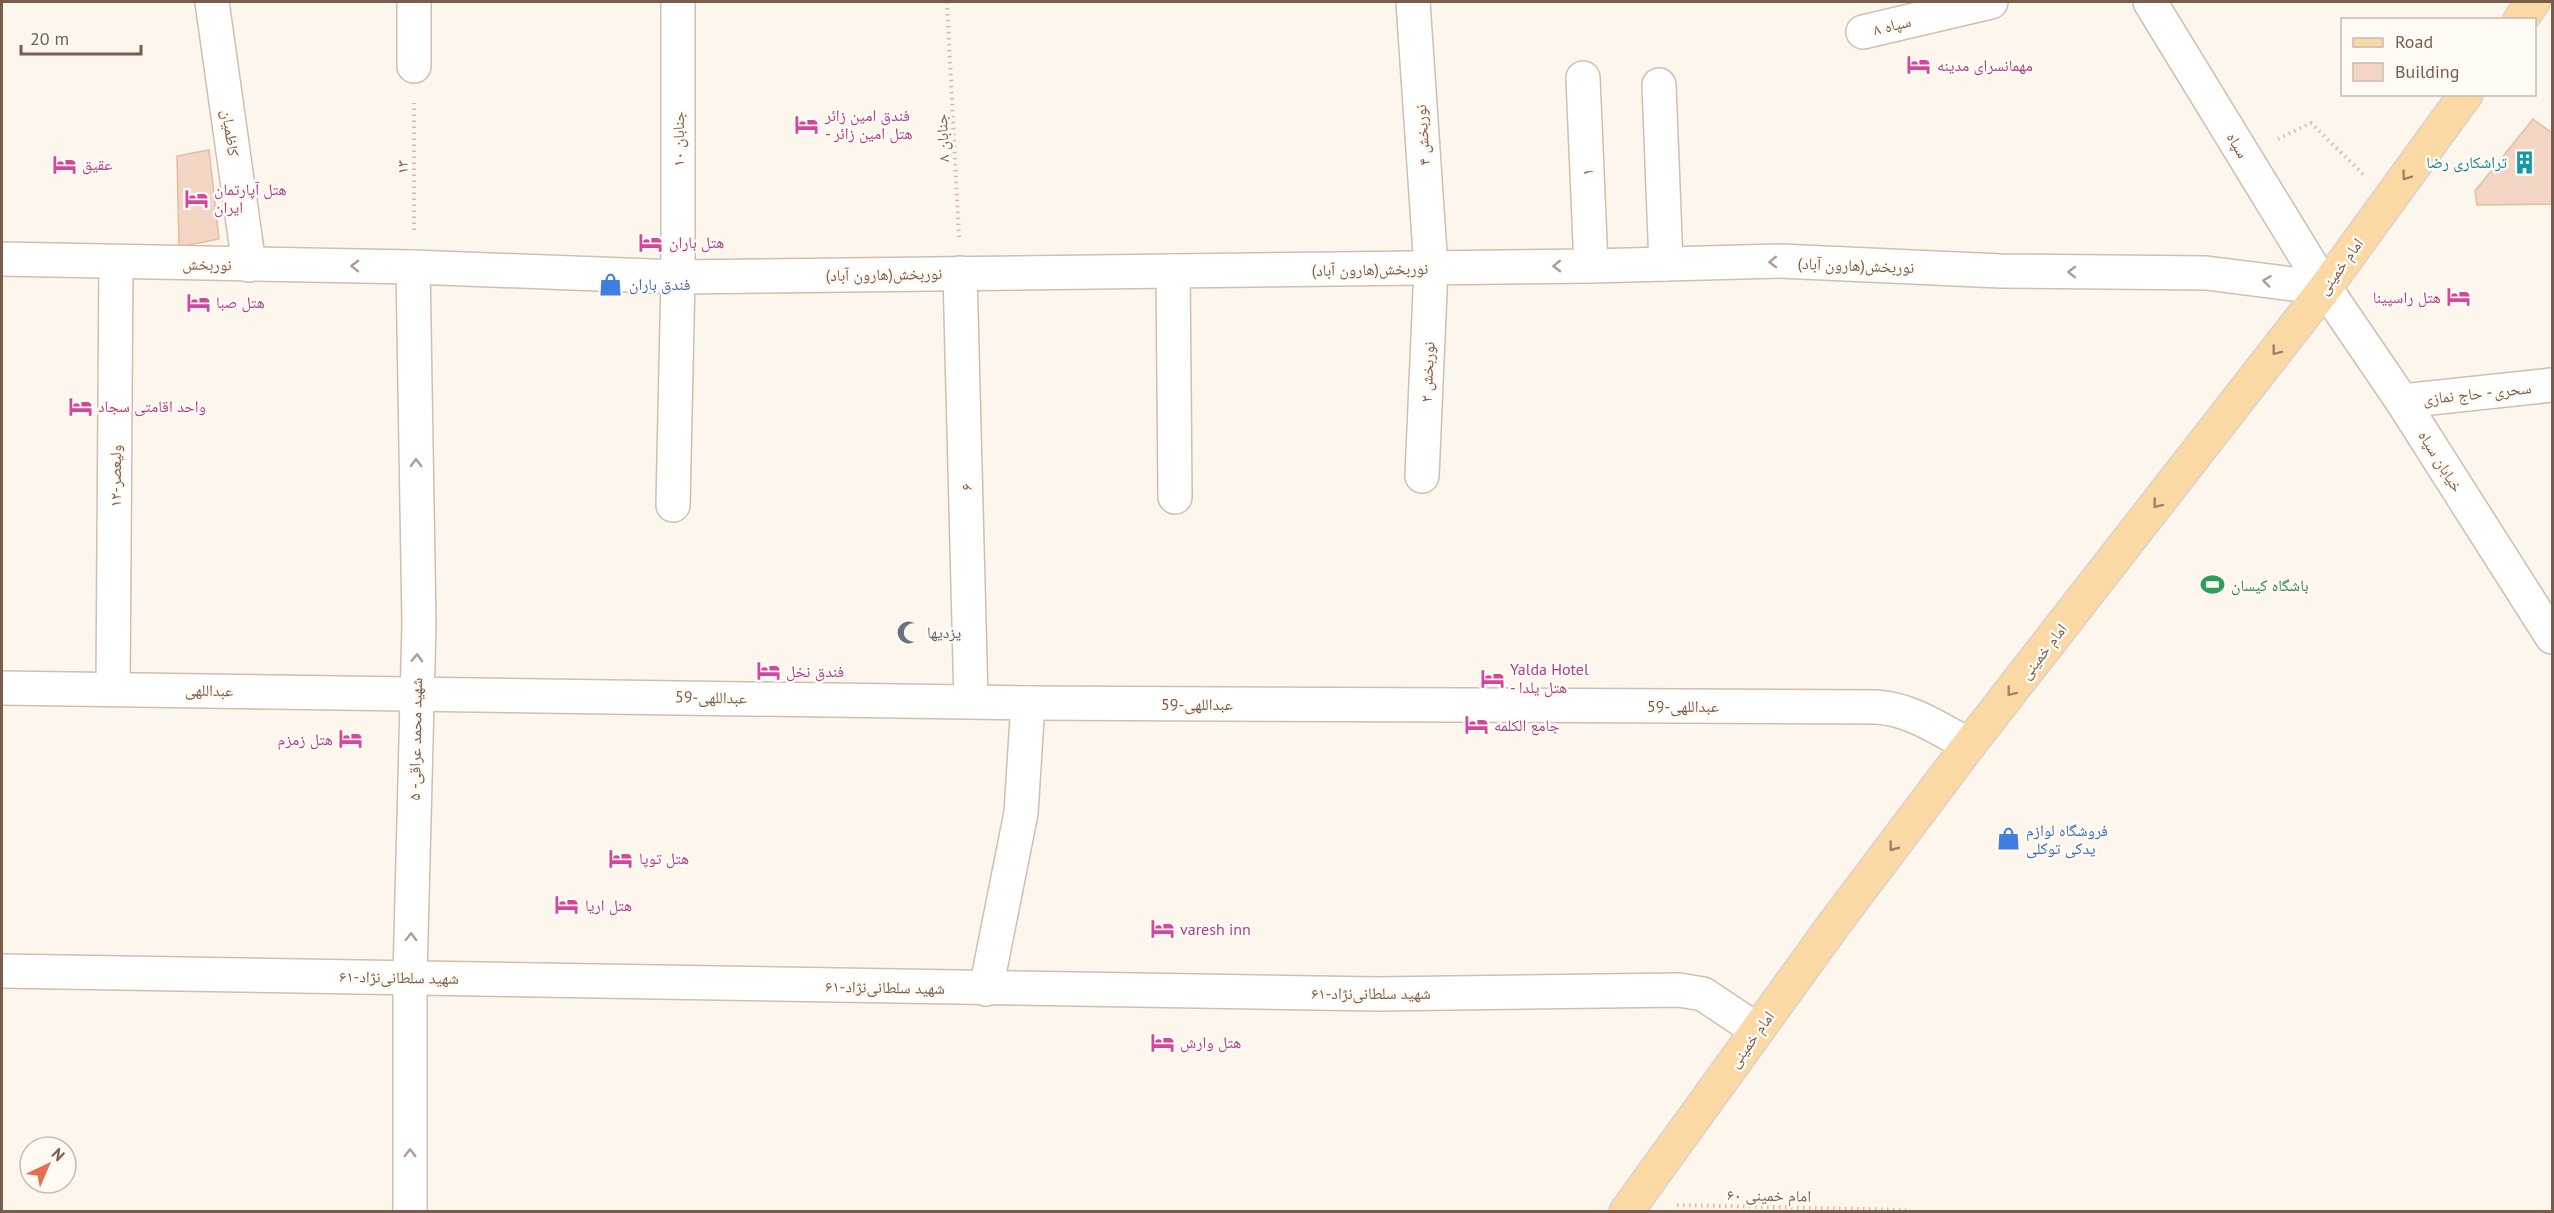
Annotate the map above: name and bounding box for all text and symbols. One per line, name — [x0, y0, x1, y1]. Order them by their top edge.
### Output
street label: سپاه ۸ — [1871, 11, 1913, 39]
scale bar — [21, 18, 141, 56]
legend — [2341, 18, 2536, 96]
text: 20 m — [30, 27, 69, 50]
text: Road — [2395, 30, 2433, 53]
hotel icon: مهمانسرای مدینه — [1906, 52, 1932, 78]
place label: مهمانسرای مدینه — [1937, 55, 2033, 76]
text: Building — [2395, 60, 2459, 83]
street label: نوربخش ۴ — [1410, 104, 1435, 166]
place label: فندق امین زائر - هتل امین زائر — [824, 105, 913, 144]
street label: کاظمیان — [217, 108, 244, 158]
street label: جنابان ۱۰ — [668, 111, 689, 167]
hotel icon: فندق امین زائر - هتل امین زائر — [794, 111, 820, 137]
street label: جنابان ۸ — [931, 113, 954, 163]
street label: سپاه — [2222, 128, 2253, 162]
building icon: تراشکارى رضا — [2512, 149, 2538, 175]
hotel icon: عقیق — [51, 151, 77, 177]
place label: تراشکارى رضا — [2426, 152, 2507, 173]
place label: عقیق — [82, 154, 112, 175]
street label: ۱۳ — [392, 160, 412, 174]
street label: ۱ — [1577, 168, 1597, 176]
one-way arrow — [2403, 169, 2414, 180]
place label: هتل آپارتمان ایران — [214, 179, 287, 218]
hotel icon: هتل آپارتمان ایران — [183, 185, 209, 211]
hotel icon: هتل باران — [638, 229, 664, 255]
place label: هتل باران — [669, 232, 724, 253]
street label: امام خمینی — [2313, 234, 2368, 299]
street label: نوربخش(هارون آباد) — [1797, 253, 1915, 278]
street label: نوربخش — [182, 254, 232, 275]
one-way arrow — [1768, 255, 1777, 268]
street label: نوربخش(هارون آباد) — [1311, 258, 1429, 281]
one-way arrow — [350, 260, 359, 273]
one-way arrow — [1552, 260, 1561, 273]
street label: نوربخش(هارون آباد) — [825, 263, 943, 286]
one-way arrow — [2068, 265, 2077, 278]
shop icon: فندق باران — [598, 271, 624, 297]
place label: فندق باران — [629, 274, 690, 295]
one-way arrow — [2262, 275, 2272, 287]
hotel icon: هتل راسپینا — [2446, 284, 2472, 310]
place label: هتل راسپینا — [2373, 287, 2441, 308]
hotel icon: هتل صبا — [185, 289, 211, 315]
place label: هتل صبا — [216, 292, 265, 313]
street label: نوربخش ۲ — [1415, 341, 1440, 403]
one-way arrow — [2273, 344, 2284, 355]
street label: سحری - حاج نمازی — [2422, 377, 2532, 410]
hotel icon: واحد اقامتی سجاد — [67, 393, 93, 419]
place label: واحد اقامتی سجاد — [98, 396, 206, 417]
street label: خیابان سپاه — [2413, 426, 2468, 496]
street label: ولیعصر-۱۲ — [105, 445, 125, 507]
one-way arrow — [410, 459, 423, 468]
street label: ۶ — [956, 483, 976, 491]
one-way arrow — [2153, 498, 2164, 509]
sports icon: باشگاه کیسان — [2200, 572, 2226, 598]
place label: باشگاه کیسان — [2231, 575, 2309, 596]
mosque icon: یزدیها — [896, 619, 922, 645]
street label: امام خمینی — [2015, 619, 2072, 684]
place label: یزدیها — [927, 622, 961, 642]
one-way arrow — [411, 654, 424, 663]
hotel icon: فندق نخل — [755, 658, 781, 684]
place label: Yalda Hotel - هتل یلدا — [1510, 659, 1589, 698]
place label: فندق نخل — [786, 661, 844, 682]
hotel icon: Yalda Hotel - هتل یلدا — [1479, 665, 1505, 691]
street label: شهید محمد عراقی- ۵ — [404, 677, 427, 801]
street label: عبداللهی — [185, 680, 233, 701]
one-way arrow — [2007, 685, 2018, 696]
street label: عبداللهی-59 — [675, 686, 747, 709]
street label: عبداللهی-59 — [1161, 694, 1233, 715]
street label: عبداللهی-59 — [1647, 696, 1719, 717]
hotel icon: جامع الکلمه — [1463, 712, 1489, 738]
place label: جامع الکلمه — [1494, 715, 1560, 736]
hotel icon: هتل زمزم — [338, 726, 364, 752]
place label: هتل زمزم — [278, 729, 333, 750]
place label: فروشگاه لوازم یدکی توکلی — [2026, 820, 2108, 859]
shop icon: فروشگاه لوازم یدکی توکلی — [1995, 826, 2021, 852]
one-way arrow — [1889, 840, 1900, 851]
hotel icon: هتل توپا — [608, 845, 634, 871]
place label: هتل توپا — [639, 848, 689, 869]
hotel icon: هتل اریا — [554, 892, 580, 918]
place label: هتل اریا — [585, 895, 632, 916]
hotel icon: varesh inn — [1149, 916, 1175, 942]
place label: varesh inn — [1180, 919, 1251, 939]
one-way arrow — [405, 933, 417, 942]
street label: شهید سلطانی‌نژاد-۶۱ — [339, 966, 459, 989]
street label: شهید سلطانی‌نژاد-۶۱ — [825, 976, 945, 999]
street label: شهید سلطانی‌نژاد-۶۱ — [1311, 983, 1431, 1004]
street label: امام خمینی — [1724, 1007, 1779, 1072]
hotel icon: هتل وارش — [1149, 1029, 1175, 1055]
place label: هتل وارش — [1180, 1032, 1241, 1053]
north arrow — [18, 1135, 78, 1195]
text: N — [48, 1143, 69, 1165]
one-way arrow — [403, 1149, 416, 1158]
street label: امام خمینی ۶۰ — [1727, 1184, 1811, 1207]

